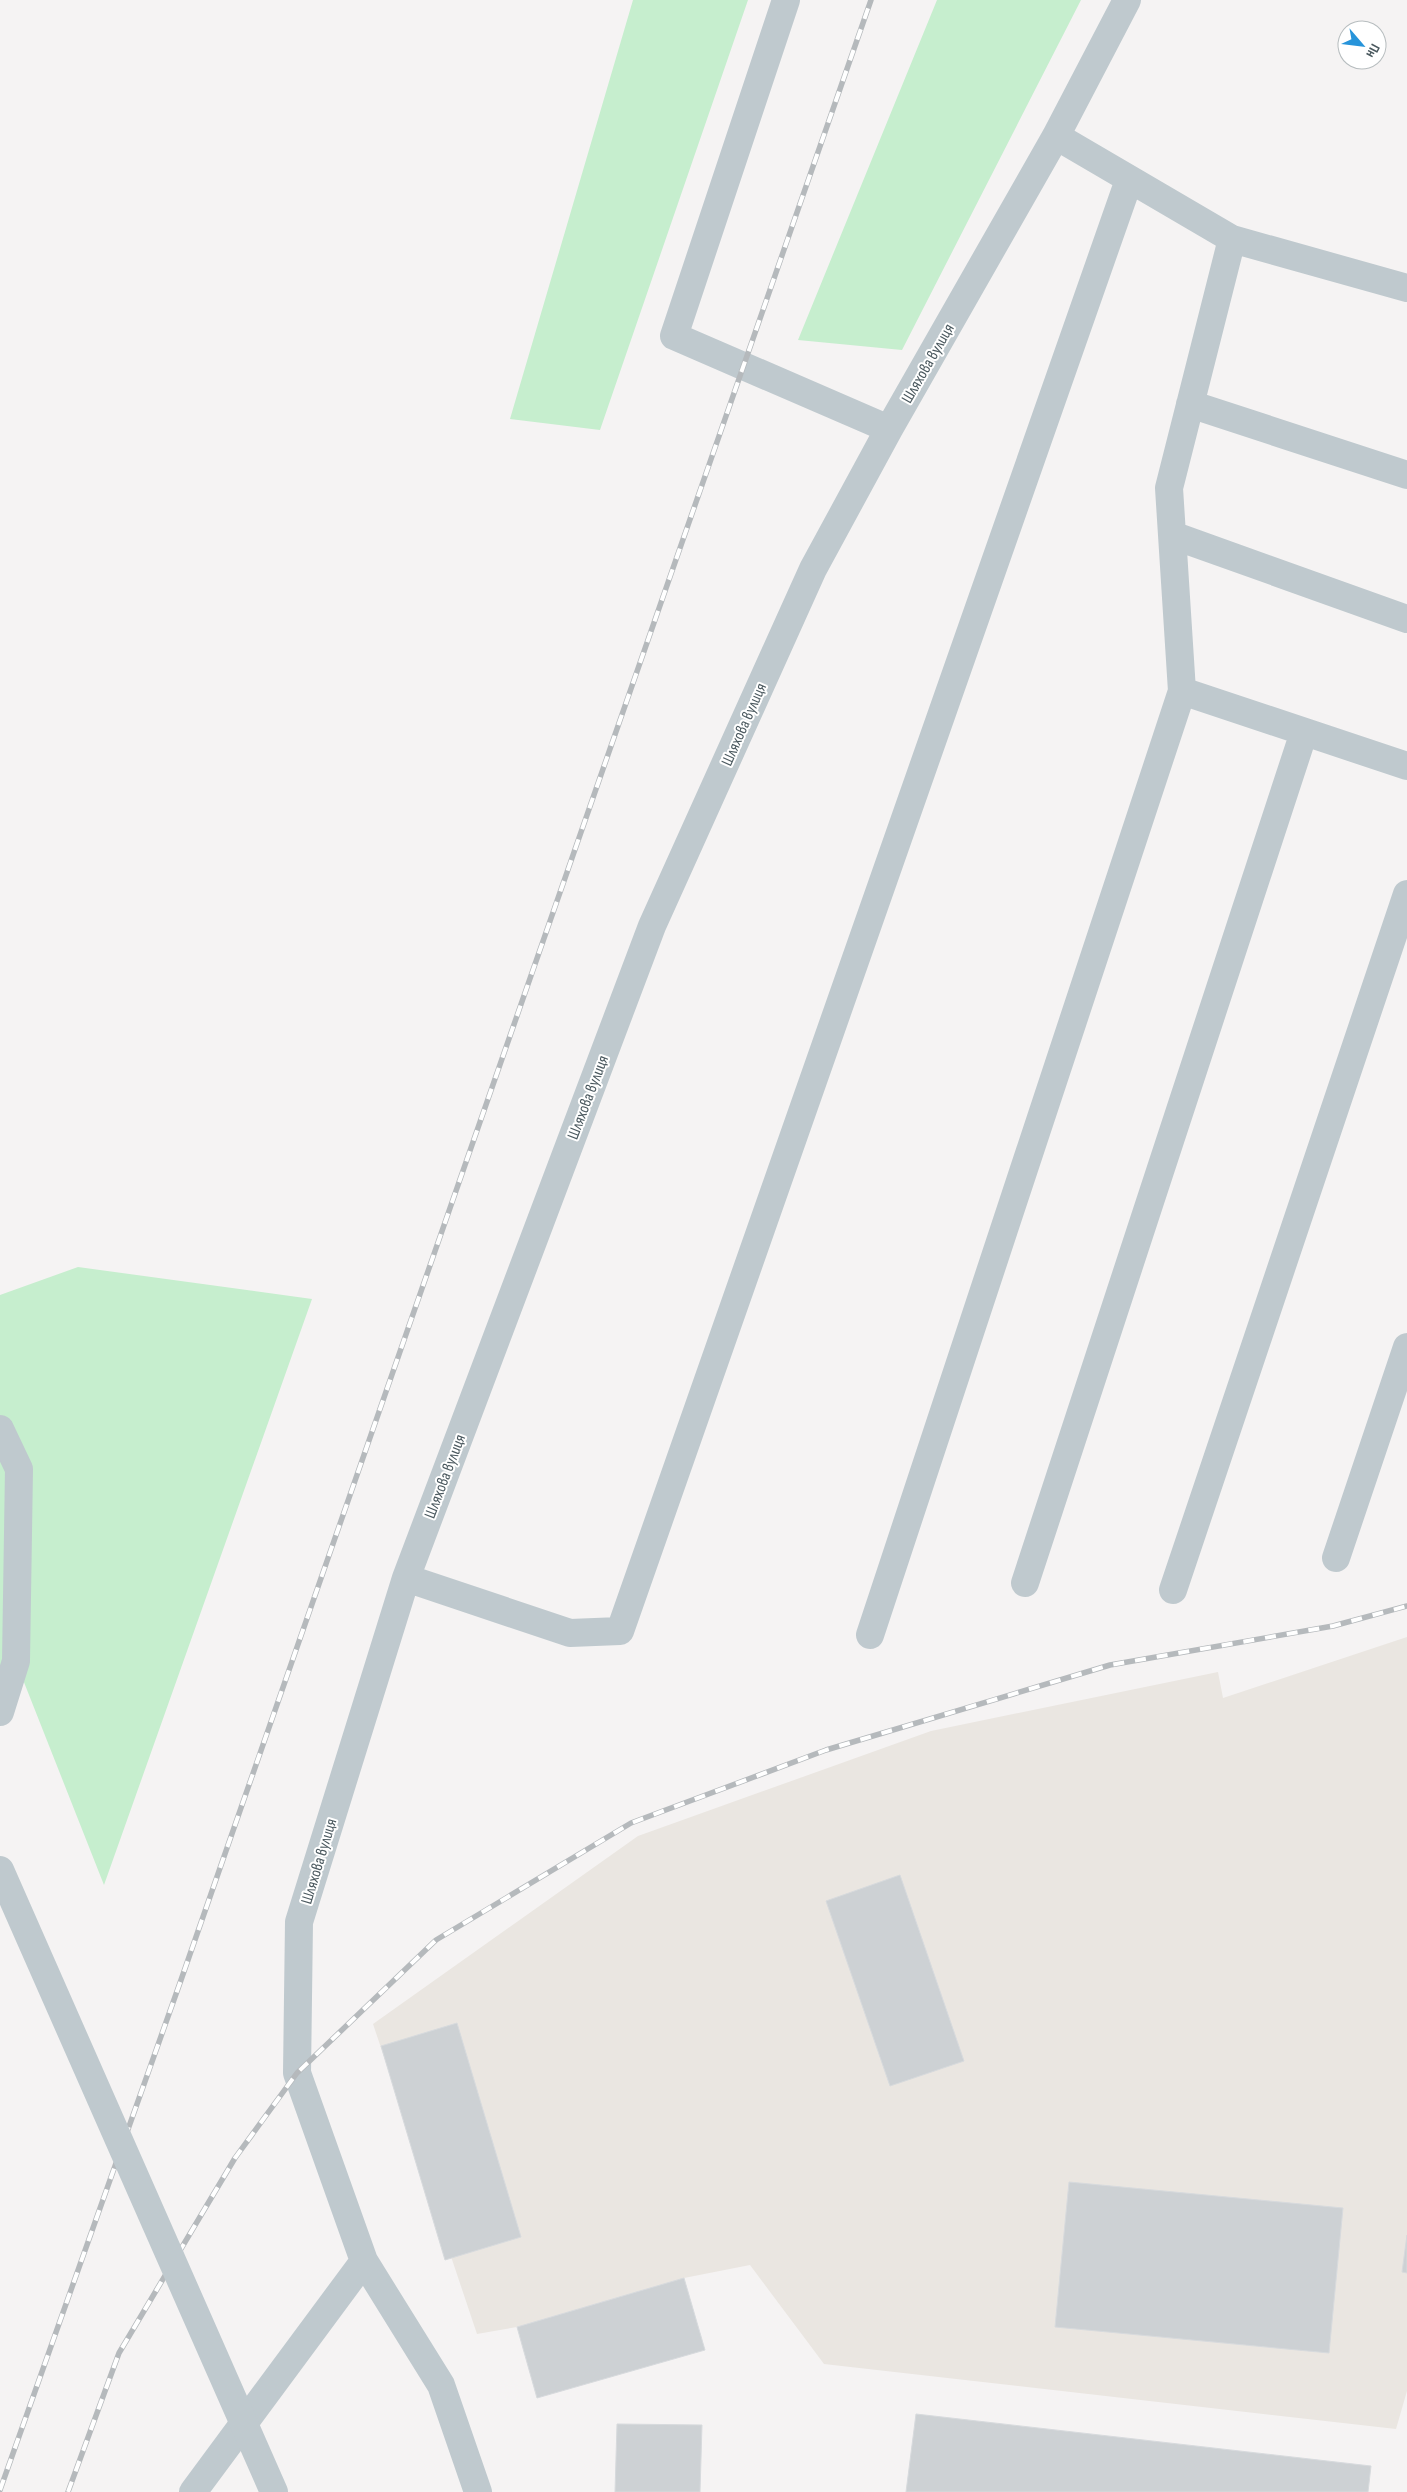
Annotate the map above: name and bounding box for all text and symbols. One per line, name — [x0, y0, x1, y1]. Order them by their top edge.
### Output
north arrow — [1337, 20, 1387, 70]
text: Пн — [1362, 41, 1384, 61]
street label: Шляхова вулиця — [898, 321, 959, 407]
street label: Шляхова вулиця — [718, 680, 771, 769]
street label: Шляхова вулиця — [564, 1053, 613, 1142]
street label: Шляхова вулиця — [421, 1432, 470, 1521]
street label: Шляхова вулиця — [297, 1816, 341, 1907]

